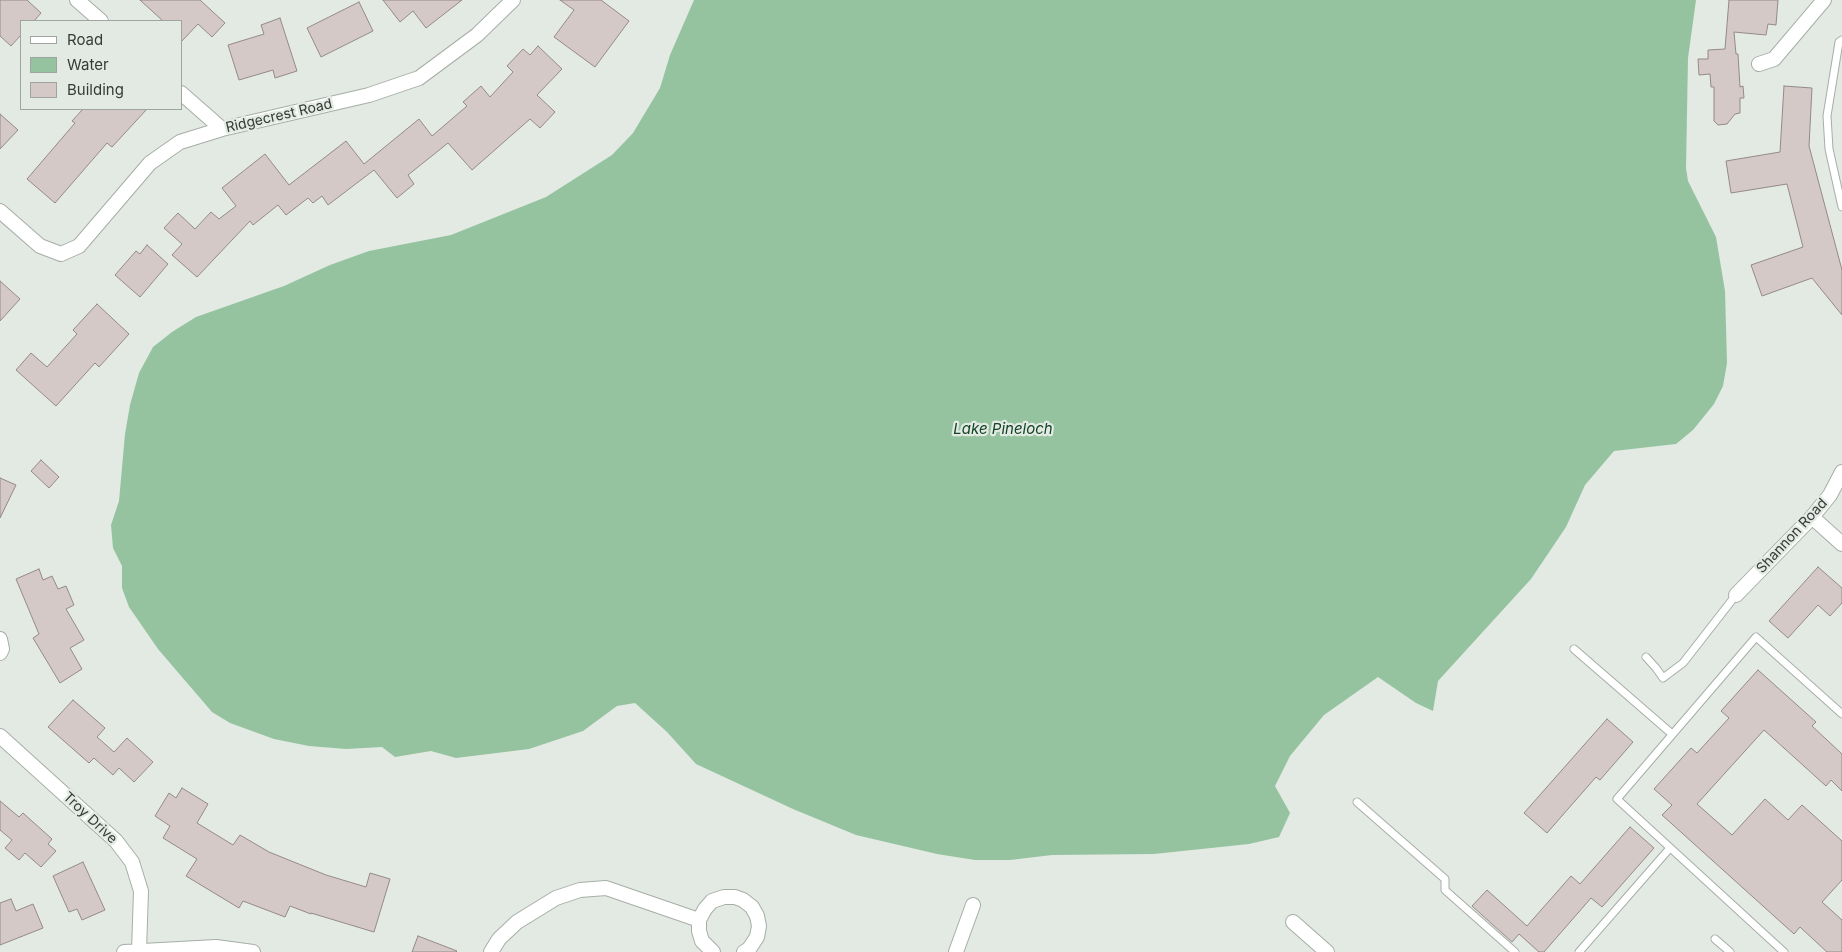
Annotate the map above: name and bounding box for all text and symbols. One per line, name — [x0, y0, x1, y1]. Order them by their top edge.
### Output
legend — [20, 20, 182, 110]
text: Road — [67, 30, 103, 49]
text: Water — [67, 55, 109, 74]
text: Building — [67, 80, 124, 99]
street label: Ridgecrest Road — [224, 96, 334, 136]
water label: Lake Pineloch — [953, 420, 1053, 438]
street label: Shannon Road — [1753, 495, 1831, 577]
street label: Troy Drive — [59, 789, 121, 847]

